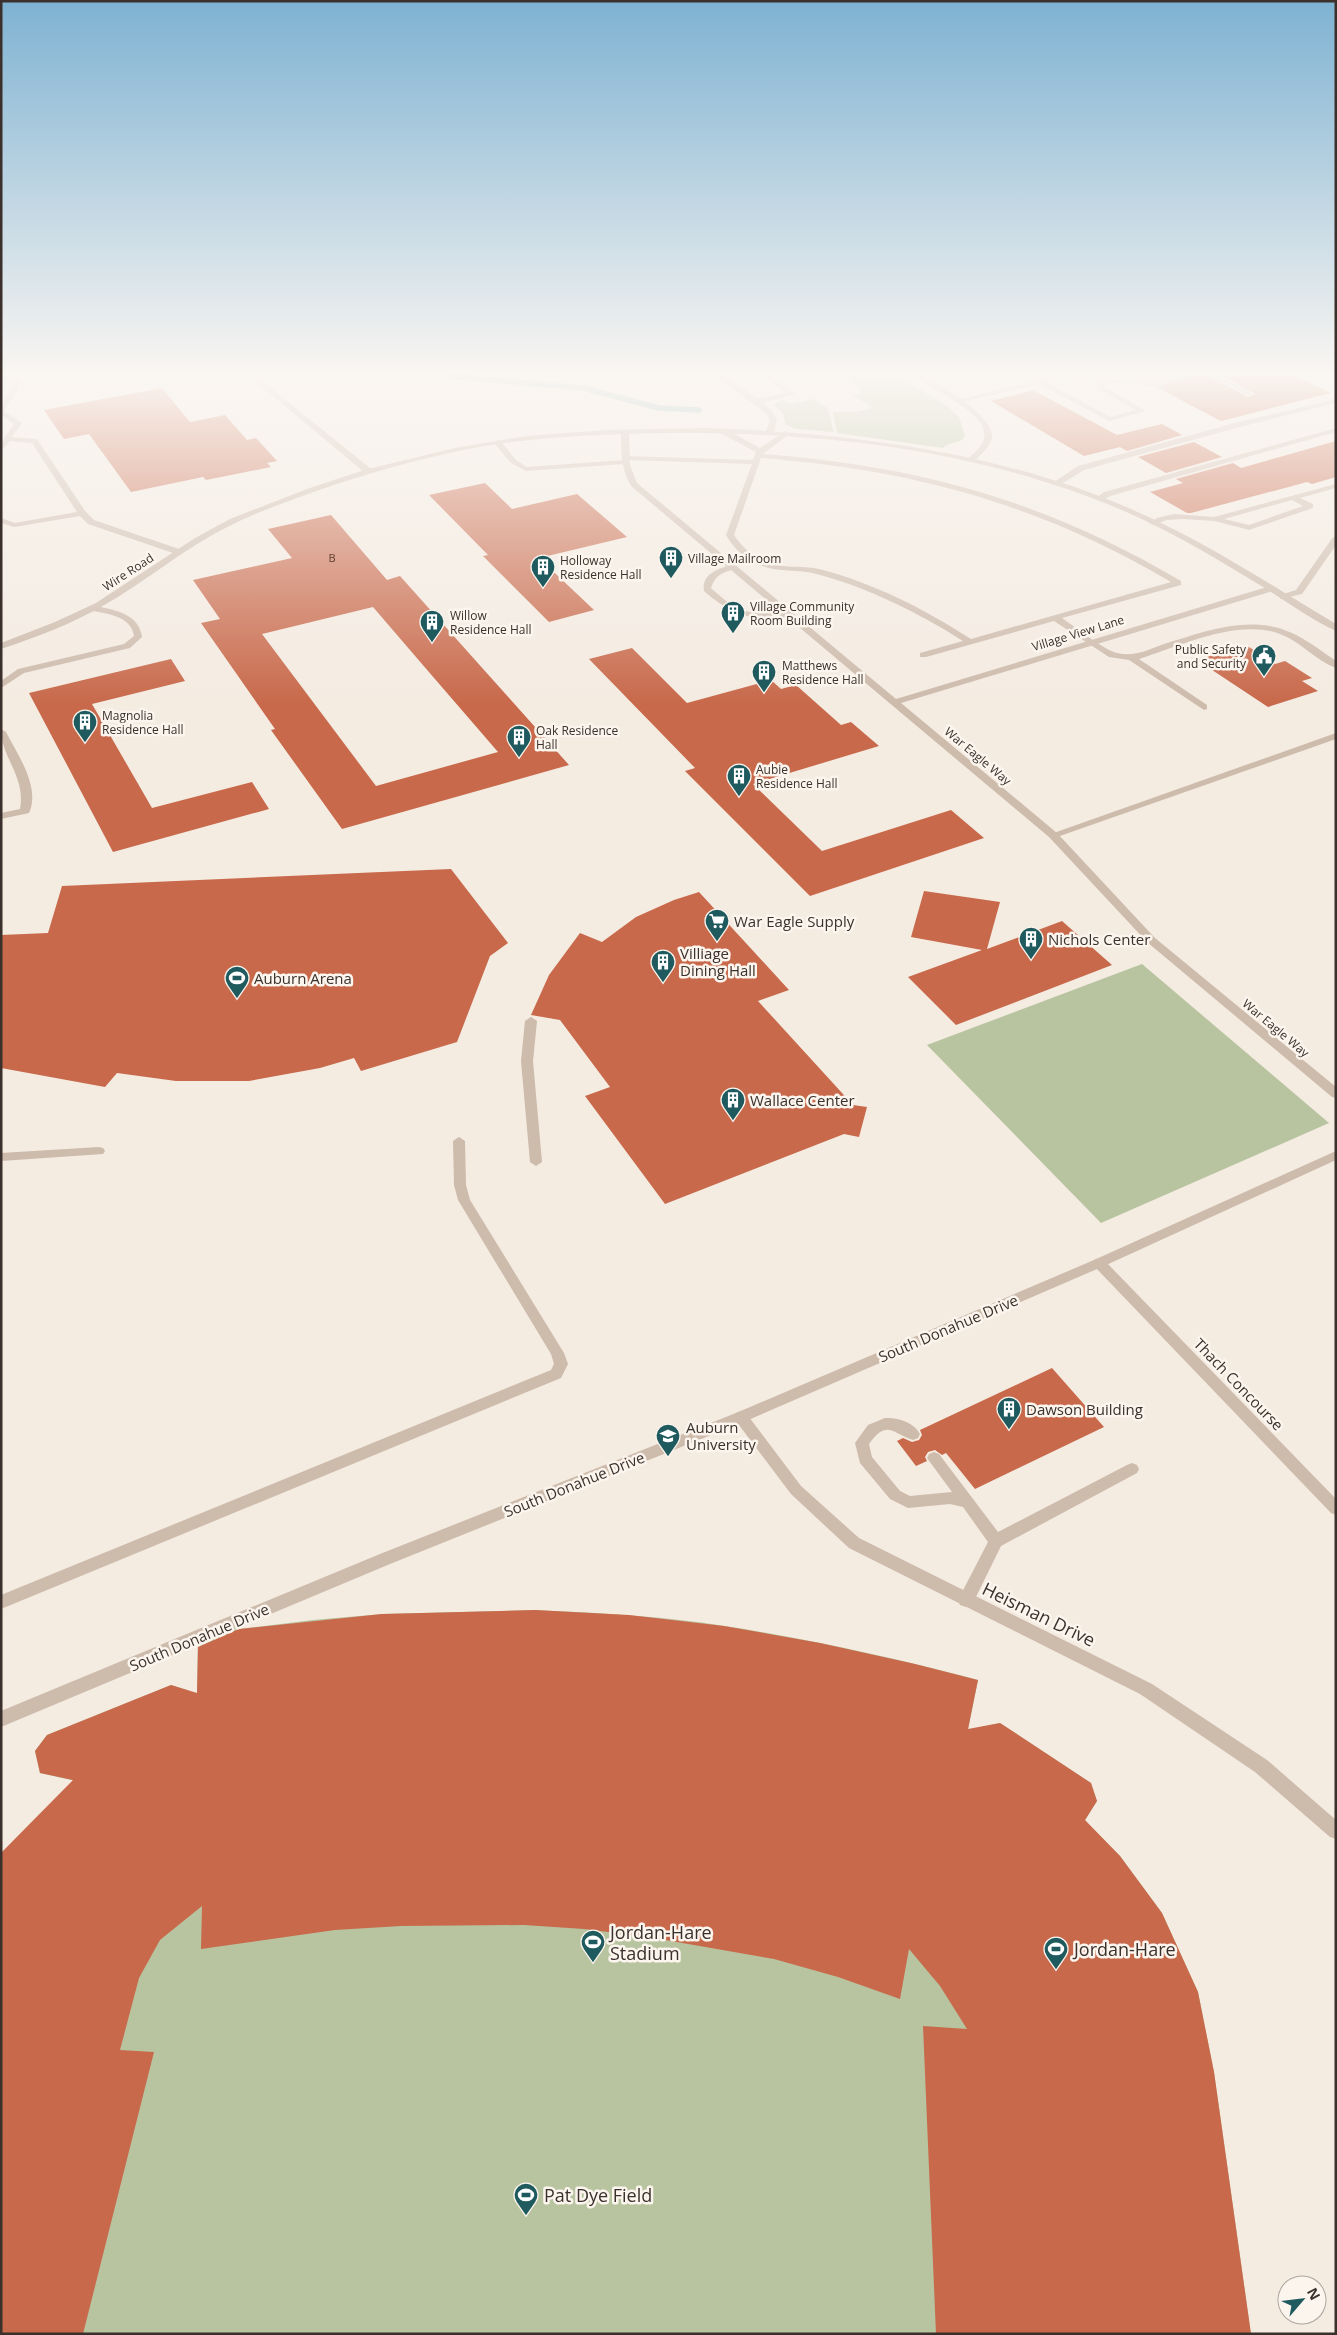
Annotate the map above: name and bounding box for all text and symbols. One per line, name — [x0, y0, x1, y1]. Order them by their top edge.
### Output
building icon: Village Mailroom — [658, 545, 684, 579]
street label: Wire Road — [99, 549, 157, 595]
house number: B — [328, 550, 336, 565]
place label: Village Mailroom — [688, 550, 781, 567]
place label: Holloway Residence Hall — [560, 552, 642, 583]
building icon: Holloway Residence Hall — [530, 554, 556, 588]
place label: Village Community Room Building — [750, 598, 855, 629]
building icon: Village Community Room Building — [720, 600, 746, 634]
place label: Willow Residence Hall — [450, 607, 532, 638]
building icon: Willow Residence Hall — [419, 609, 445, 643]
street label: Village View Lane — [1030, 611, 1126, 655]
place label: Public Safety and Security — [1175, 641, 1247, 672]
public building icon: Public Safety and Security — [1251, 643, 1277, 677]
place label: Matthews Residence Hall — [782, 657, 864, 688]
building icon: Matthews Residence Hall — [751, 659, 777, 693]
place label: Magnolia Residence Hall — [102, 707, 184, 738]
building icon: Magnolia Residence Hall — [72, 709, 98, 743]
place label: Oak Residence Hall — [536, 722, 619, 753]
street label: War Eagle Way — [941, 723, 1016, 790]
building icon: Oak Residence Hall — [506, 724, 532, 758]
place label: Aubie Residence Hall — [756, 761, 838, 792]
building icon: Aubie Residence Hall — [726, 763, 752, 797]
supermarket icon: War Eagle Supply — [704, 908, 730, 942]
place label: War Eagle Supply — [734, 911, 855, 931]
building icon: Nichols Center — [1018, 926, 1044, 960]
place label: Nichols Center — [1048, 929, 1150, 949]
place label: Villiage Dining Hall — [680, 943, 756, 980]
building icon: Villiage Dining Hall — [650, 949, 676, 983]
sports icon: Auburn Arena — [224, 965, 250, 999]
place label: Auburn Arena — [254, 968, 352, 988]
street label: War Eagle Way — [1239, 995, 1314, 1062]
building icon: Wallace Center — [720, 1087, 746, 1121]
place label: Wallace Center — [750, 1090, 855, 1110]
street label: South Donahue Drive — [875, 1290, 1021, 1366]
street label: Thach Concourse — [1190, 1334, 1288, 1434]
building icon: Dawson Building — [996, 1396, 1022, 1430]
place label: Dawson Building — [1026, 1399, 1143, 1419]
place label: Auburn University — [686, 1417, 756, 1454]
school or university icon: Auburn University — [655, 1423, 681, 1457]
street label: South Donahue Drive — [501, 1447, 647, 1521]
street label: Heisman Drive — [978, 1576, 1100, 1652]
street label: South Donahue Drive — [126, 1599, 272, 1675]
place label: Jordan-Hare Stadium — [608, 1920, 712, 1965]
sports icon: Jordan-Hare Stadium — [580, 1929, 606, 1963]
sports icon: Jordan-Hare — [1043, 1936, 1069, 1970]
place label: Jordan-Hare — [1072, 1937, 1176, 1961]
sports icon: Pat Dye Field — [513, 2182, 539, 2216]
place label: Pat Dye Field — [544, 2183, 652, 2207]
north arrow — [1277, 2275, 1327, 2325]
text: N — [1303, 2284, 1325, 2303]

